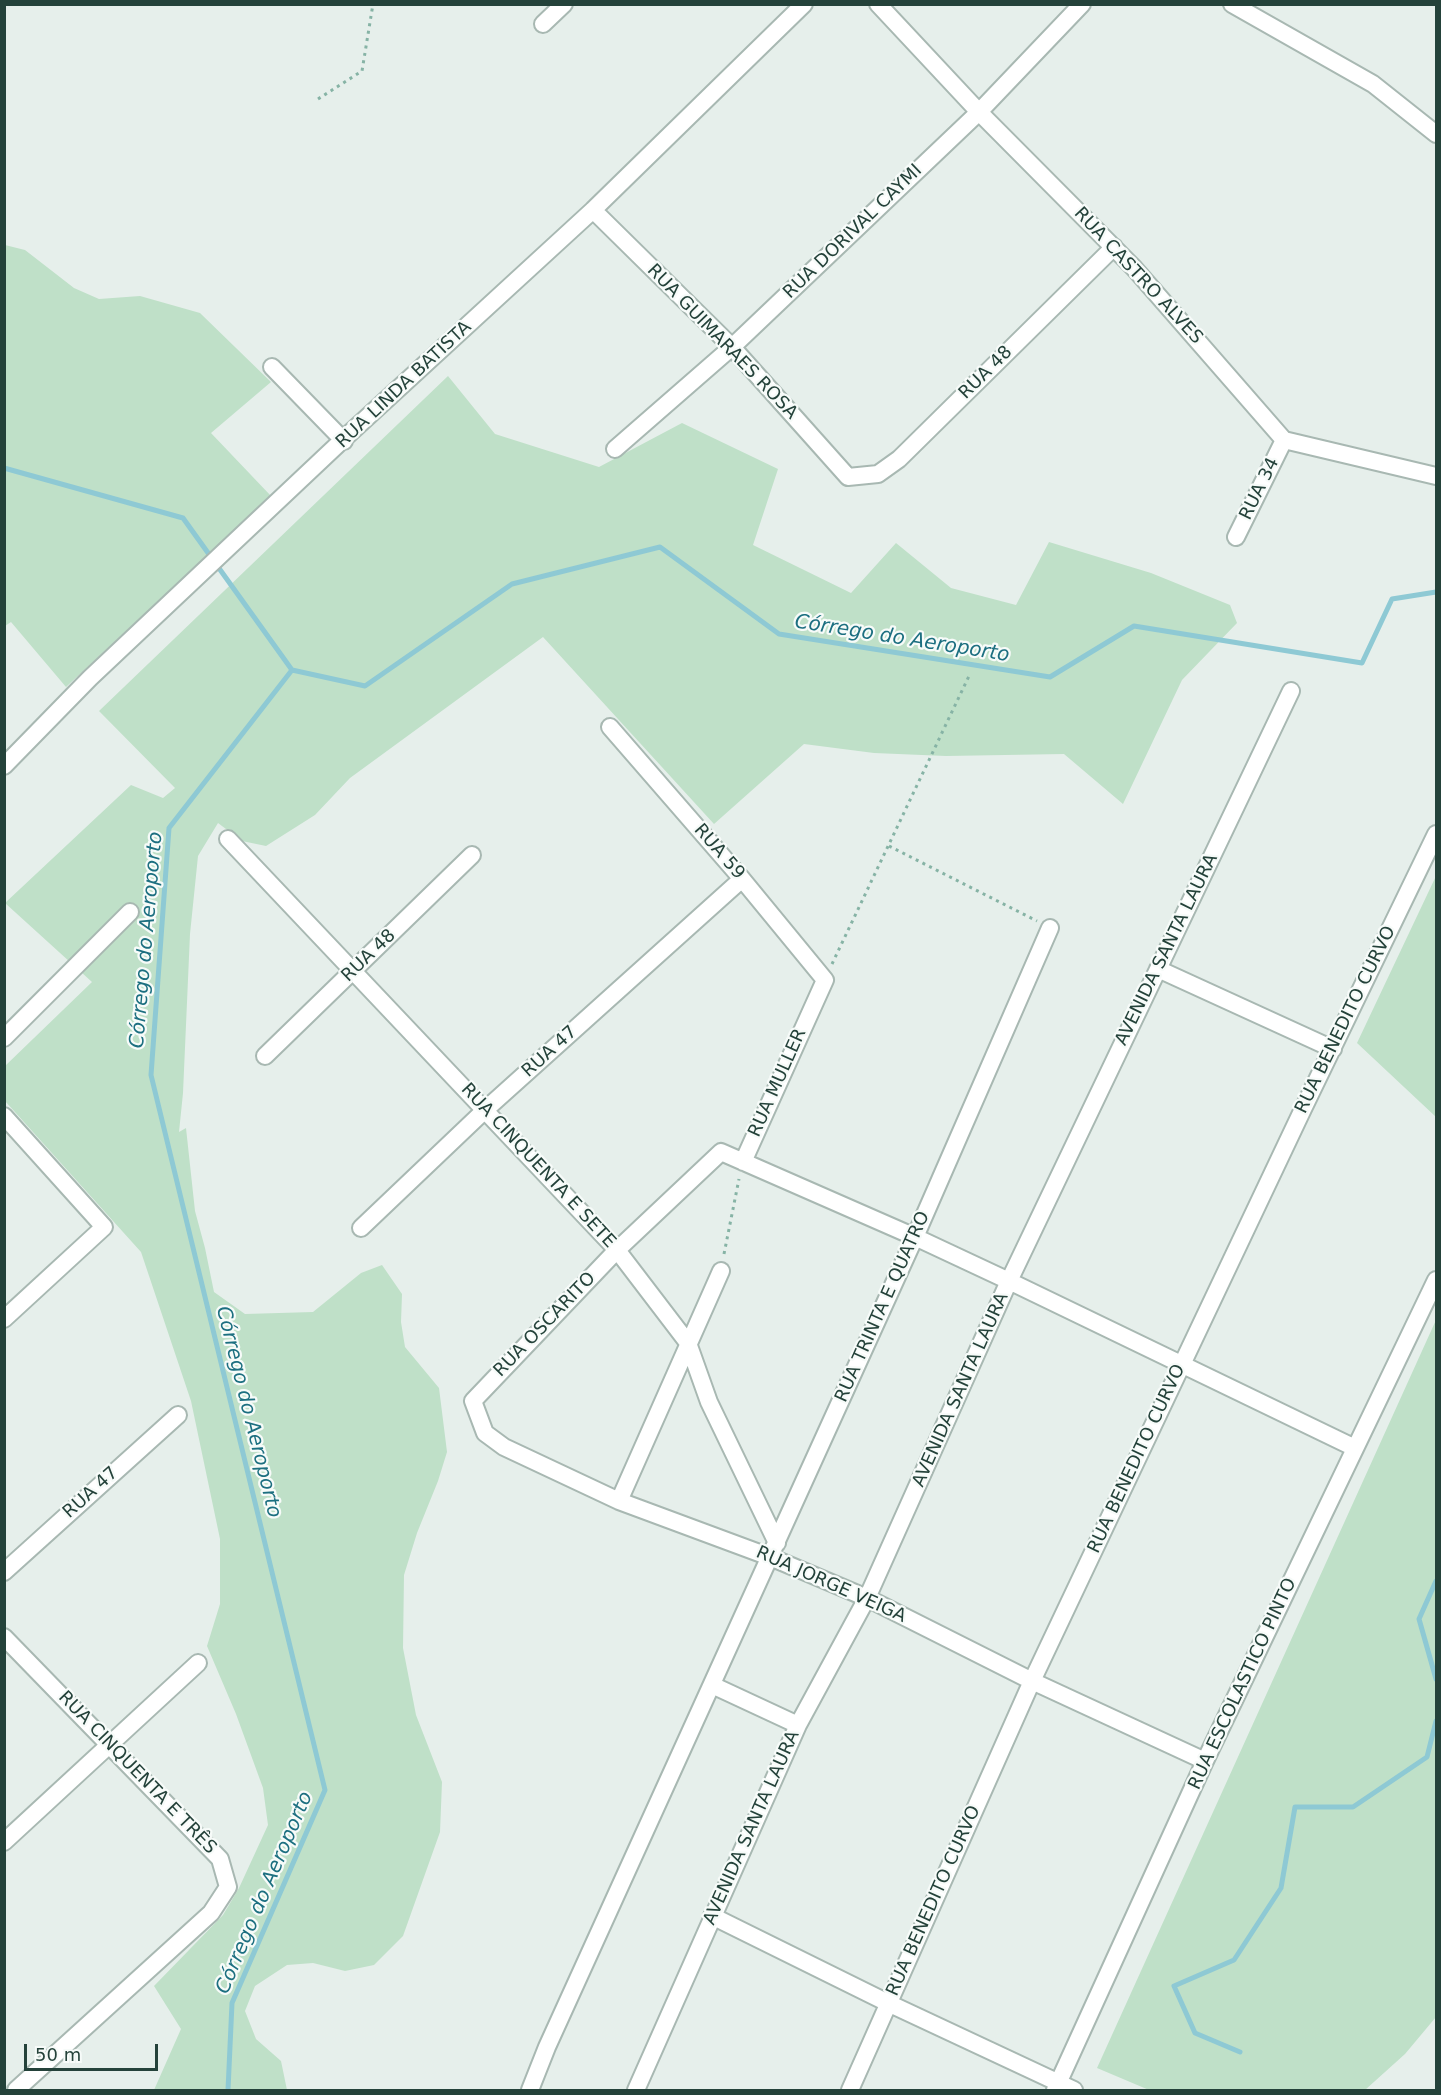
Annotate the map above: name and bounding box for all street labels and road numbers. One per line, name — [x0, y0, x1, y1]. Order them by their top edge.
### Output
street label: RUA DORIVAL CAYMI — [779, 160, 927, 304]
street label: RUA CASTRO ALVES — [1069, 203, 1207, 349]
street label: RUA GUIMARAES ROSA — [642, 260, 802, 424]
street label: RUA LINDA BATISTA — [332, 317, 476, 453]
street label: RUA 48 — [955, 342, 1017, 404]
street label: RUA 34 — [1236, 454, 1284, 524]
street label: RUA 59 — [689, 820, 749, 884]
street label: AVENIDA SANTA LAURA — [1111, 851, 1223, 1049]
street label: RUA BENEDITO CURVO — [1291, 923, 1401, 1117]
street label: RUA 48 — [338, 925, 400, 987]
street label: RUA 47 — [518, 1022, 582, 1082]
street label: RUA MULLER — [744, 1025, 812, 1141]
street label: RUA CINQUENTA E SETE — [456, 1079, 620, 1253]
street label: RUA TRINTA E QUATRO — [831, 1208, 935, 1406]
street label: RUA OSCARITO — [490, 1268, 600, 1382]
street label: AVENIDA SANTA LAURA — [908, 1290, 1014, 1490]
street label: RUA BENEDITO CURVO — [1084, 1361, 1190, 1557]
street label: RUA 47 — [59, 1463, 123, 1523]
street label: RUA JORGE VEIGA — [753, 1542, 909, 1628]
street label: RUA ESCOLASTICO PINTO — [1184, 1575, 1302, 1793]
street label: RUA CINQUENTA E TRÊS — [53, 1687, 221, 1859]
street label: AVENIDA SANTA LAURA — [699, 1728, 805, 1928]
street label: RUA BENEDITO CURVO — [882, 1803, 986, 1999]

